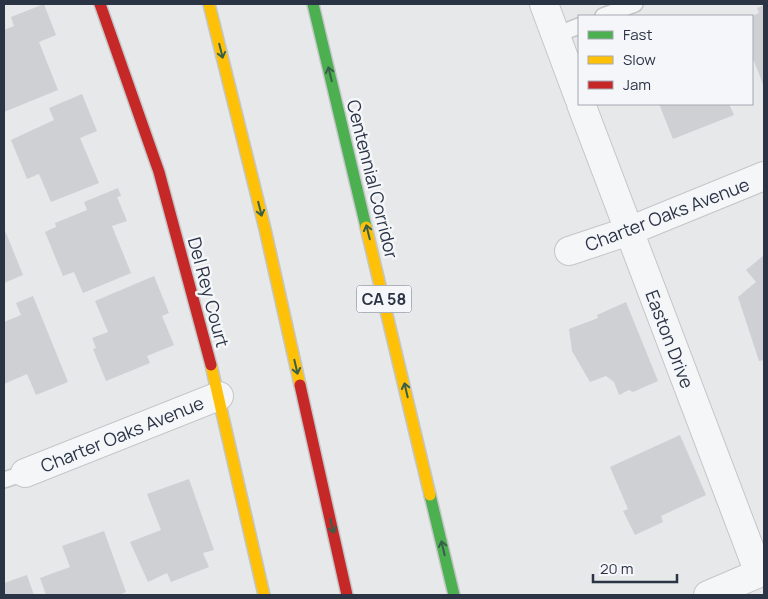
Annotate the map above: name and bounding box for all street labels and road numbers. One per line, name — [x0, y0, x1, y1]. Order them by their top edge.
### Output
street label: Centennial Corridor — [342, 97, 404, 261]
street label: Charter Oaks Avenue — [581, 172, 753, 256]
street label: Del Rey Court — [183, 234, 235, 350]
road number: CA 58 — [356, 286, 412, 312]
street label: Easton Drive — [640, 286, 700, 392]
street label: Charter Oaks Avenue — [37, 390, 207, 478]

